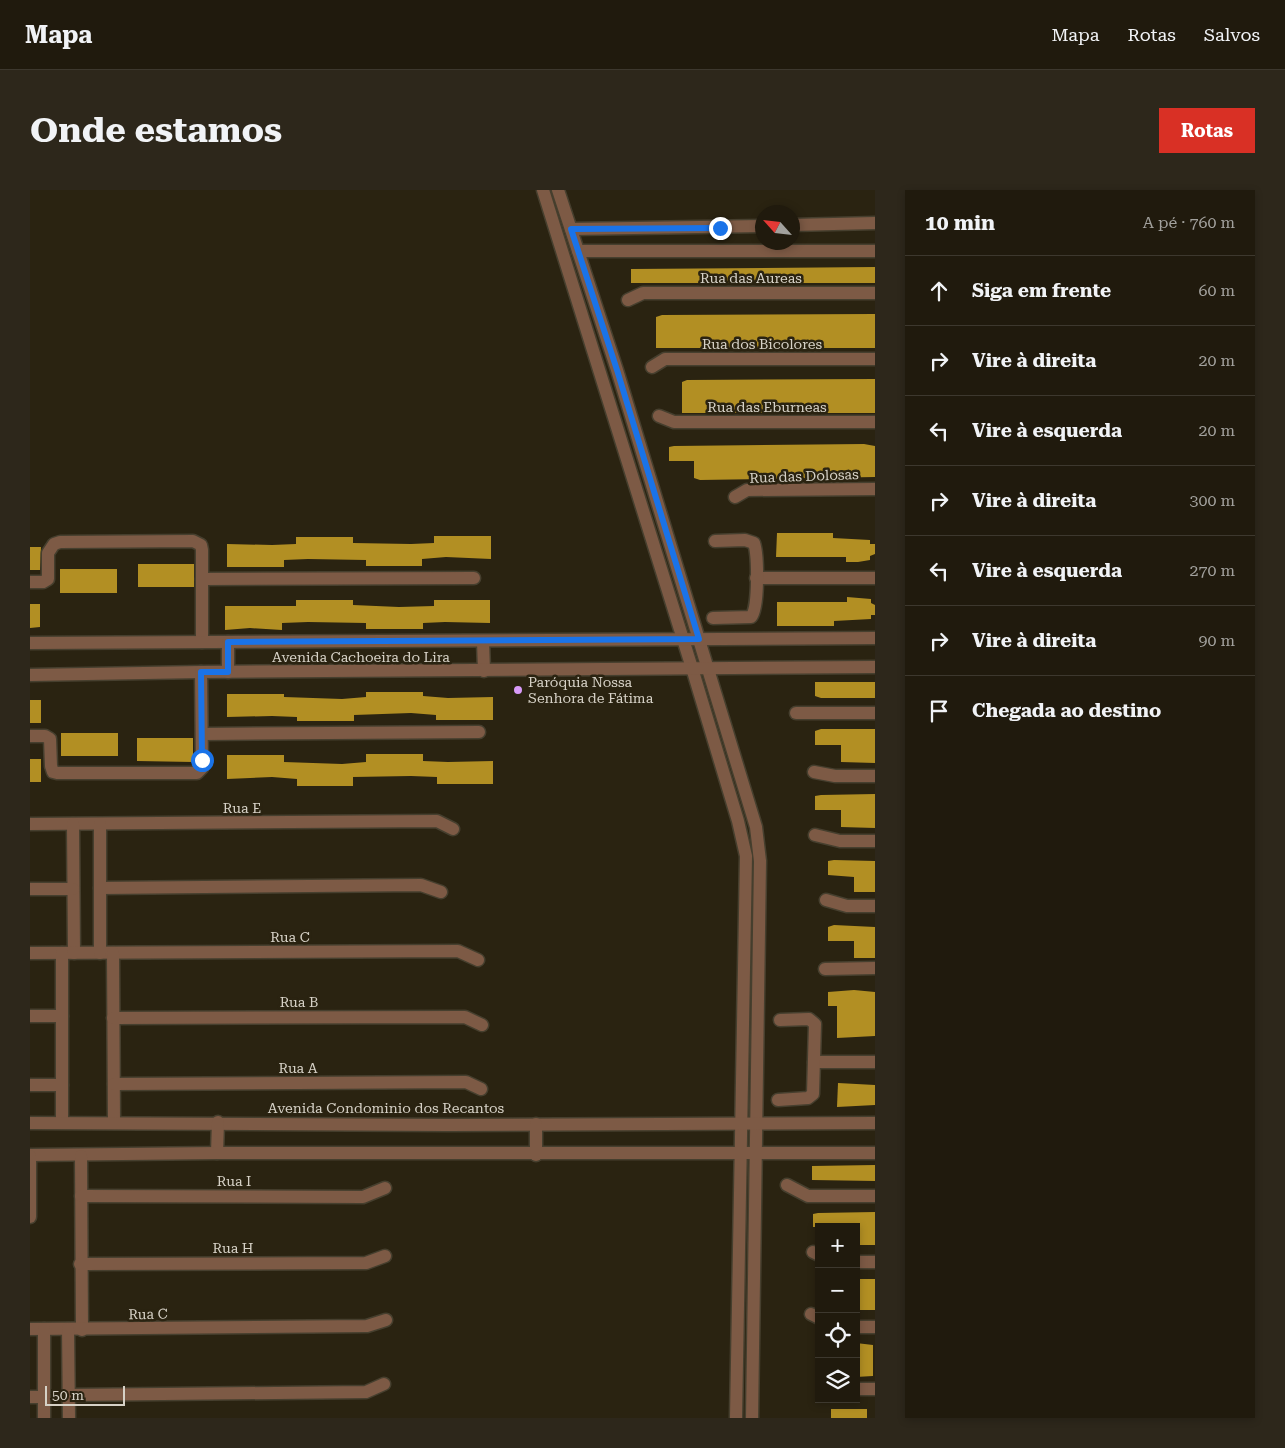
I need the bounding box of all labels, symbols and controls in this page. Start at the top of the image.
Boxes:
text: Mapa [25,21,92,49]
text: Mapa [1051,24,1099,45]
text: Rotas [1127,24,1176,45]
text: Salvos [1204,24,1260,45]
button: Rotas [1159,108,1255,153]
text: Onde estamos [30,110,282,151]
north arrow [755,205,800,250]
text: 10 min [925,211,995,235]
text: A pé · 760 m [1143,213,1235,232]
route end [709,217,732,240]
street label: Rua das Aureas [700,270,802,286]
icon: ahead [925,277,953,305]
text: Siga em frente [972,279,1111,302]
text: 60 m [1198,281,1235,300]
street label: Rua dos Bicolores [702,336,822,352]
icon: right [925,347,953,375]
text: Vire à direita [972,349,1096,372]
text: 20 m [1198,351,1235,370]
street label: Rua das Eburneas [707,399,827,415]
icon: left [925,417,953,445]
text: Vire à esquerda [972,419,1122,442]
text: 20 m [1198,421,1235,440]
street label: Rua das Dolosas [749,466,859,486]
icon: right [925,487,953,515]
text: Vire à direita [972,489,1096,512]
text: 300 m [1189,491,1235,510]
icon: left [925,557,953,585]
text: Vire à esquerda [972,559,1122,582]
text: 270 m [1189,561,1235,580]
icon: right [925,627,953,655]
text: Vire à direita [972,629,1096,652]
text: 90 m [1198,631,1235,650]
street label: Avenida Cachoeira do Lira [272,649,450,665]
place label: Paróquia Nossa Senhora de Fátima [528,674,654,706]
marker: Paróquia Nossa Senhora de Fátima [512,684,524,696]
icon: arrive [925,697,953,725]
text: Chegada ao destino [972,699,1161,722]
route start [191,749,214,772]
street label: Rua E [223,800,261,816]
street label: Rua C [270,929,310,945]
street label: Rua B [280,994,318,1010]
street label: Rua A [278,1060,318,1076]
street label: Avenida Condominio dos Recantos [268,1100,505,1116]
street label: Rua I [217,1173,251,1189]
map controls [815,1223,860,1403]
button: + [815,1223,860,1268]
street label: Rua H [213,1240,254,1256]
button: − [815,1268,860,1313]
street label: Rua C [128,1306,168,1322]
button: locate [815,1313,860,1358]
button: layers [815,1358,860,1403]
scale bar [45,1383,125,1406]
text: 50 m [52,1387,84,1403]

